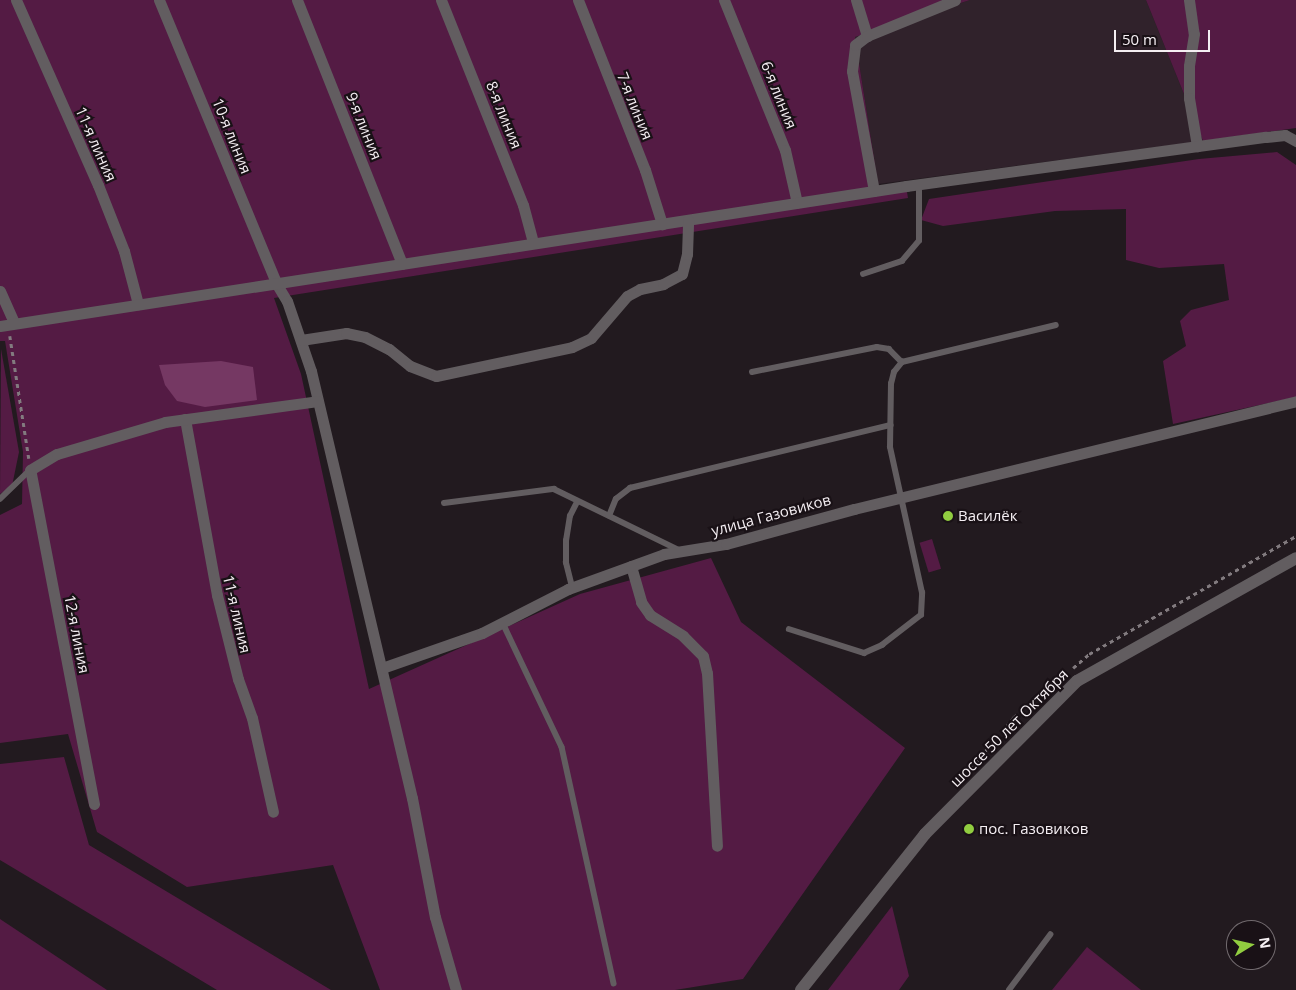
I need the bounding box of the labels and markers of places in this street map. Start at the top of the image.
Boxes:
place label: Василёк [958,507,1018,525]
marker: Василёк [942,510,954,522]
place label: пос. Газовиков [979,820,1088,838]
marker: пос. Газовиков [963,823,975,835]

